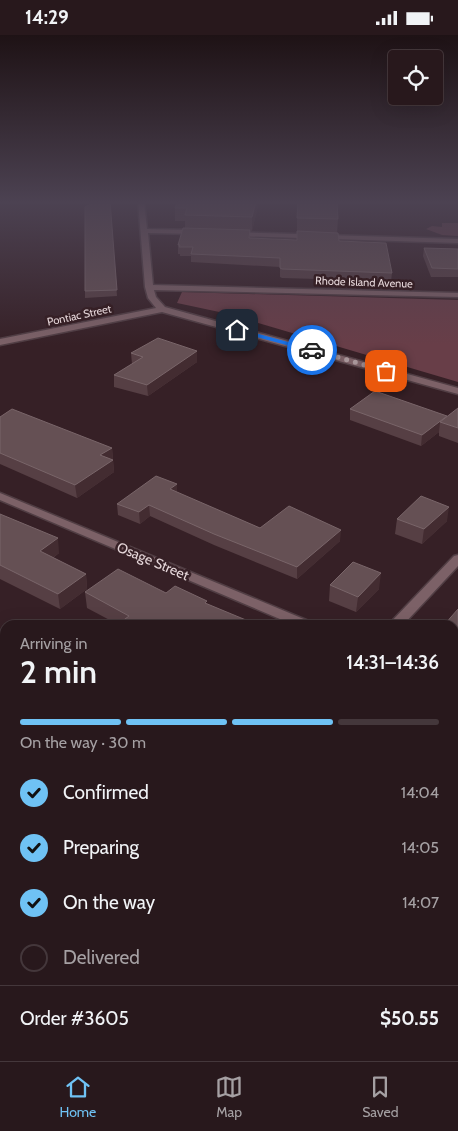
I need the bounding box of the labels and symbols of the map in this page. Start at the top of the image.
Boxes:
street label: Rhode Island Avenue [315,273,413,291]
street label: Pontiac Street [46,301,113,329]
pin [216,309,258,351]
courier [287,325,337,375]
pin [365,350,407,392]
street label: Osage Street [114,538,192,584]

